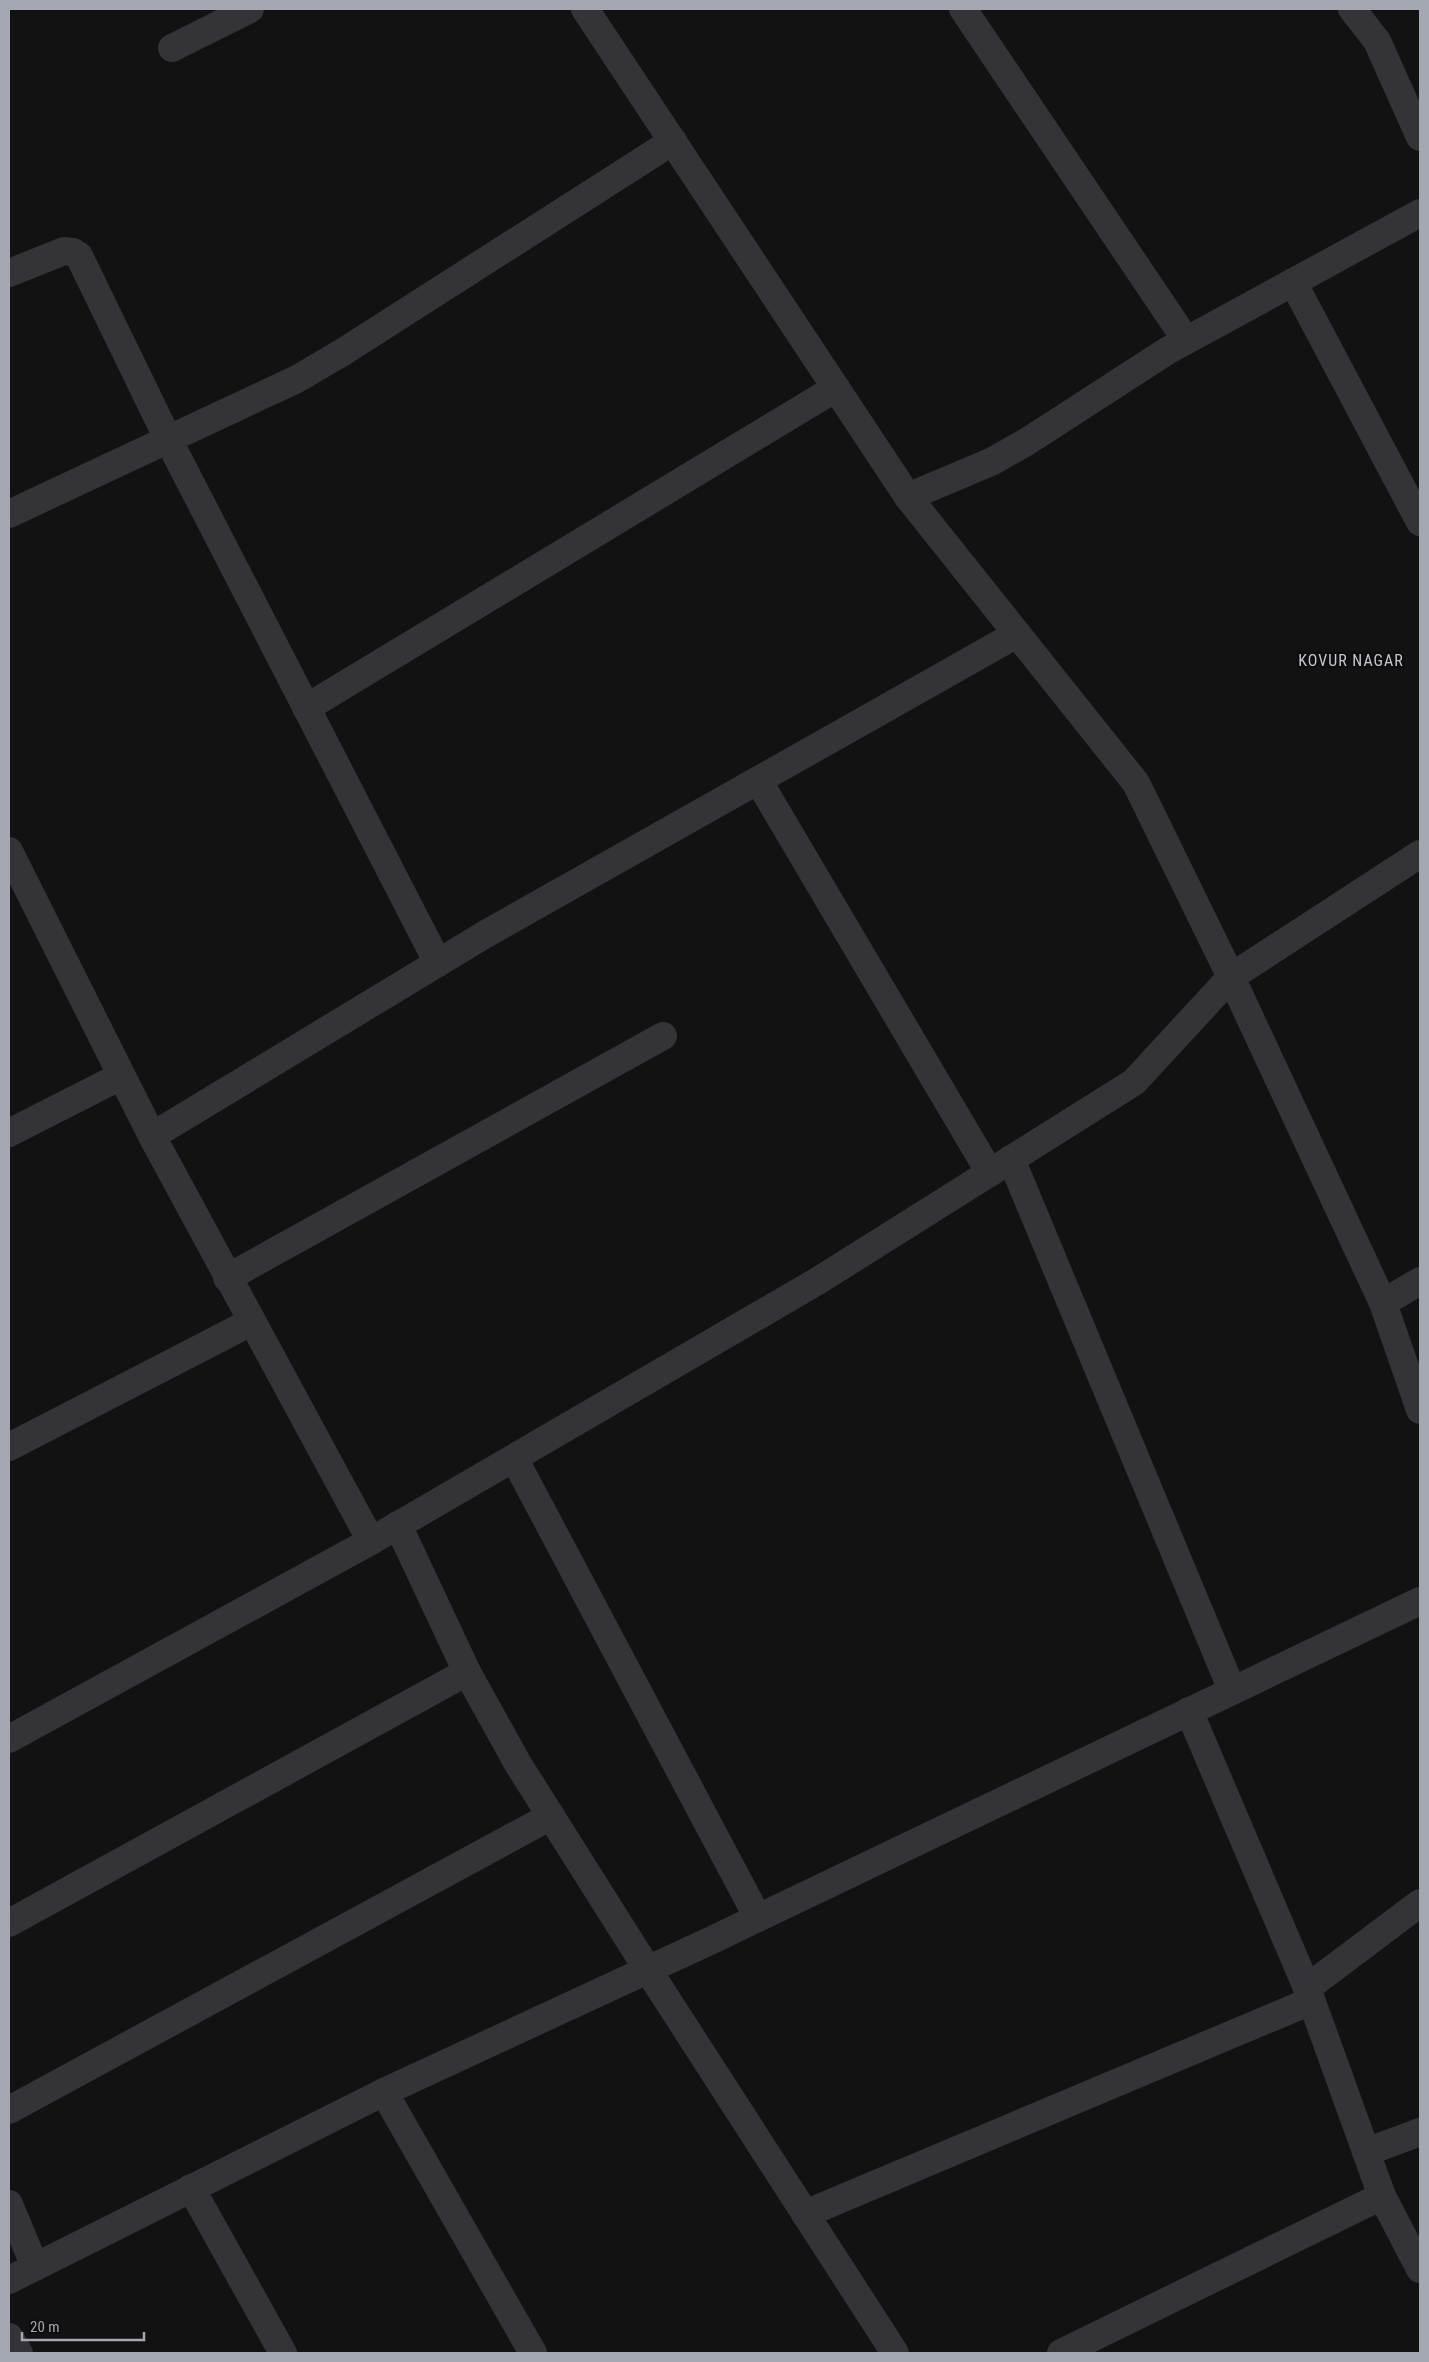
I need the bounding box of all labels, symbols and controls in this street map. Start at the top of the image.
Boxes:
district label: KOVUR NAGAR [1298,651,1404,670]
scale bar [22,2310,145,2342]
text: 20 m [30,2318,60,2336]

